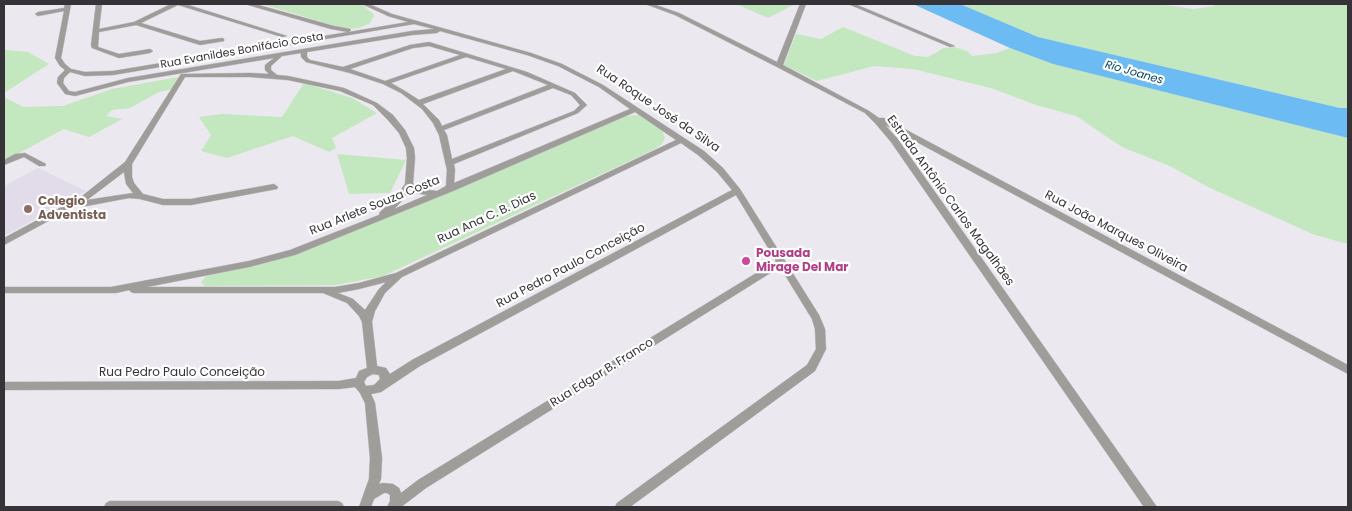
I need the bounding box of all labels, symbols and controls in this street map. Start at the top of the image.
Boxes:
street label: Rua Evanildes Bonifácio Costa [159,30,325,72]
water label: Rio Joanes [1104,58,1164,88]
street label: Rua Roque José da Silva [594,62,722,156]
street label: Estrada Antônio Carlos Magalhães [883,113,1017,289]
street label: Rua Arlete Souza Costa [308,173,442,239]
street label: Rua João Marques Oliveira [1042,188,1190,276]
street label: Rua Ana C. B. Dias [435,189,539,247]
place label: Colegio Adventista [38,195,106,223]
marker: Colegio Adventista [22,203,34,215]
street label: Rua Pedro Paulo Conceição [494,221,648,311]
place label: Pousada Mirage Del Mar [756,247,848,275]
marker: Pousada Mirage Del Mar [740,255,752,267]
street label: Rua Edgar B. Franco [548,335,656,411]
street label: Rua Pedro Paulo Conceição [99,366,265,380]

